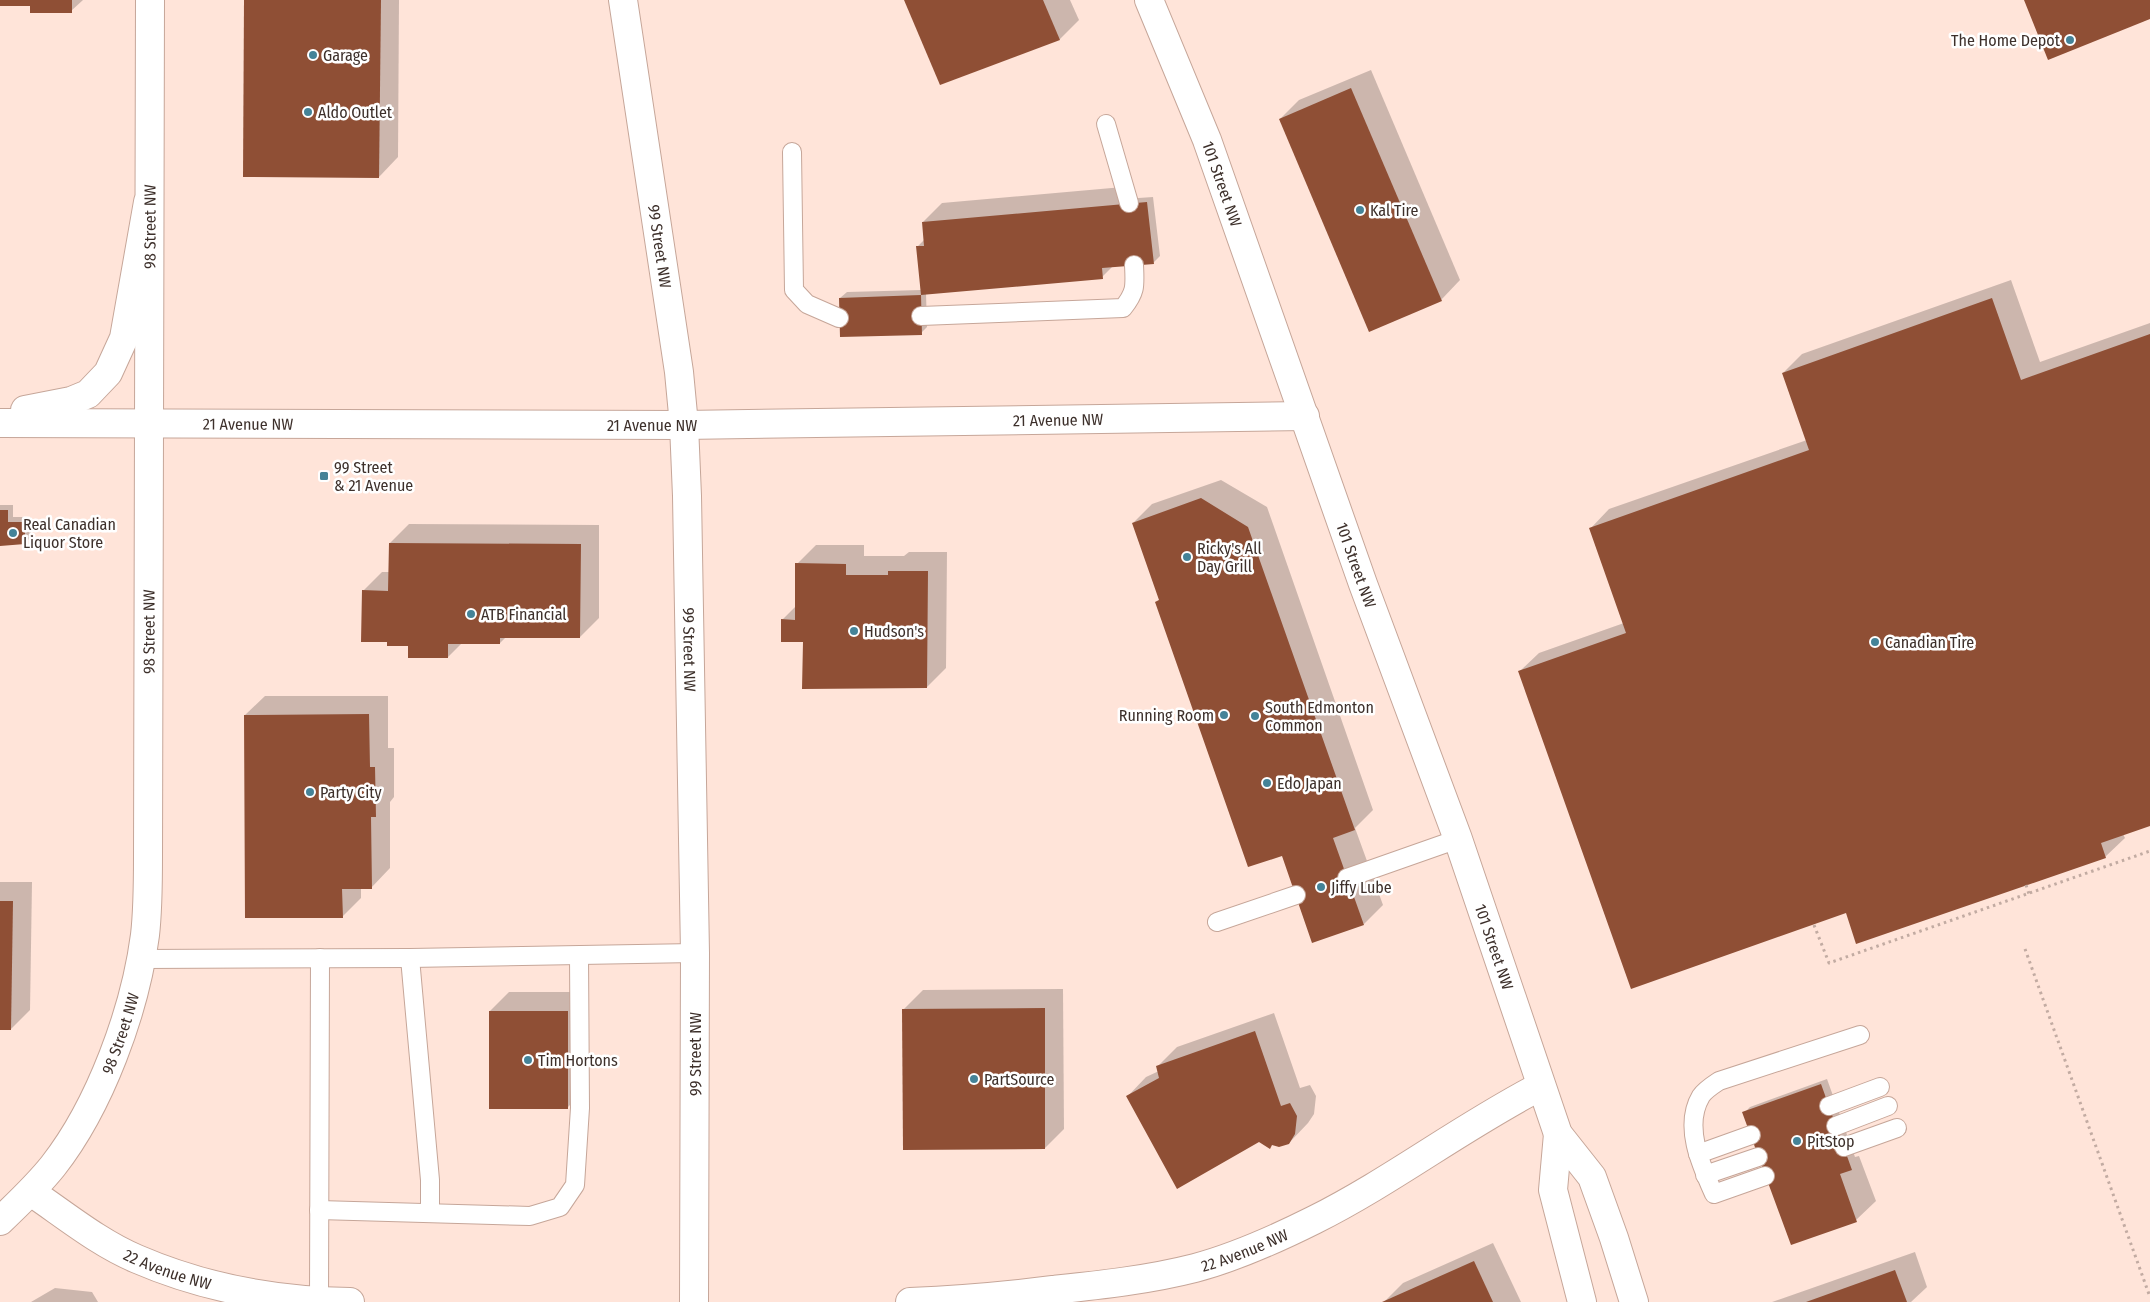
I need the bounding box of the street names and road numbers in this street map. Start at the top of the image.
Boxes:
street label: 101 Street NW [1198,139,1246,229]
street label: 98 Street NW [140,184,160,269]
street label: 99 Street NW [644,203,675,289]
street label: 21 Avenue NW [1013,410,1103,430]
street label: 21 Avenue NW [203,415,293,434]
street label: 21 Avenue NW [607,416,697,435]
street label: 101 Street NW [1332,520,1380,610]
street label: 98 Street NW [139,589,159,674]
street label: 99 Street NW [679,607,699,692]
street label: 101 Street NW [1471,902,1517,992]
street label: 98 Street NW [98,991,143,1077]
street label: 99 Street NW [686,1012,705,1096]
street label: 22 Avenue NW [1199,1225,1291,1276]
street label: 22 Avenue NW [121,1245,213,1294]

